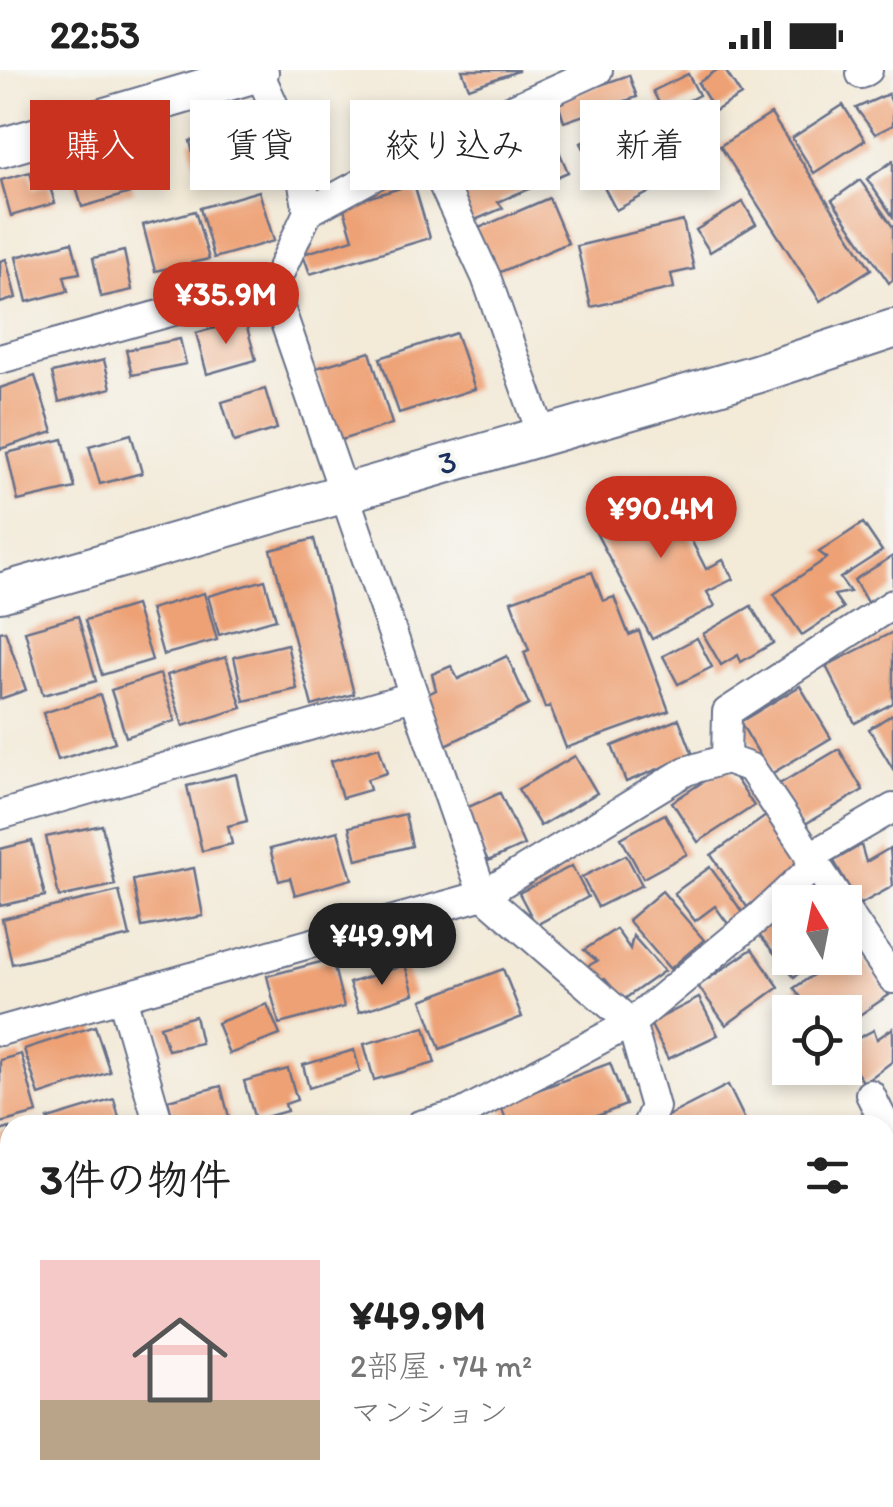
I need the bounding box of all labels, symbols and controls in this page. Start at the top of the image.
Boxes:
text: 22:53 [50,12,140,58]
chip: 購入 [30,100,170,190]
chip: 賃貸 [190,100,330,190]
chip: 絞り込み [350,100,560,190]
chip: 新着 [580,100,720,190]
pin: ¥35.9M [145,262,307,347]
text: ¥35.9M [175,275,277,313]
street label: 3 [433,441,461,483]
pin: ¥90.4M [580,476,742,561]
text: ¥90.4M [608,489,714,527]
north arrow [772,885,862,975]
map controls [772,885,862,1085]
pin: ¥49.9M [301,903,463,988]
text: ¥49.9M [330,916,434,954]
button: locate [772,995,862,1085]
icon: filters [800,1148,855,1203]
text: 3件の物件 [40,1154,231,1205]
text: ¥49.9M [350,1289,486,1340]
icon: home [120,1300,240,1420]
text: 2部屋 · 74 m² [350,1347,532,1385]
text: マンション [350,1393,509,1431]

